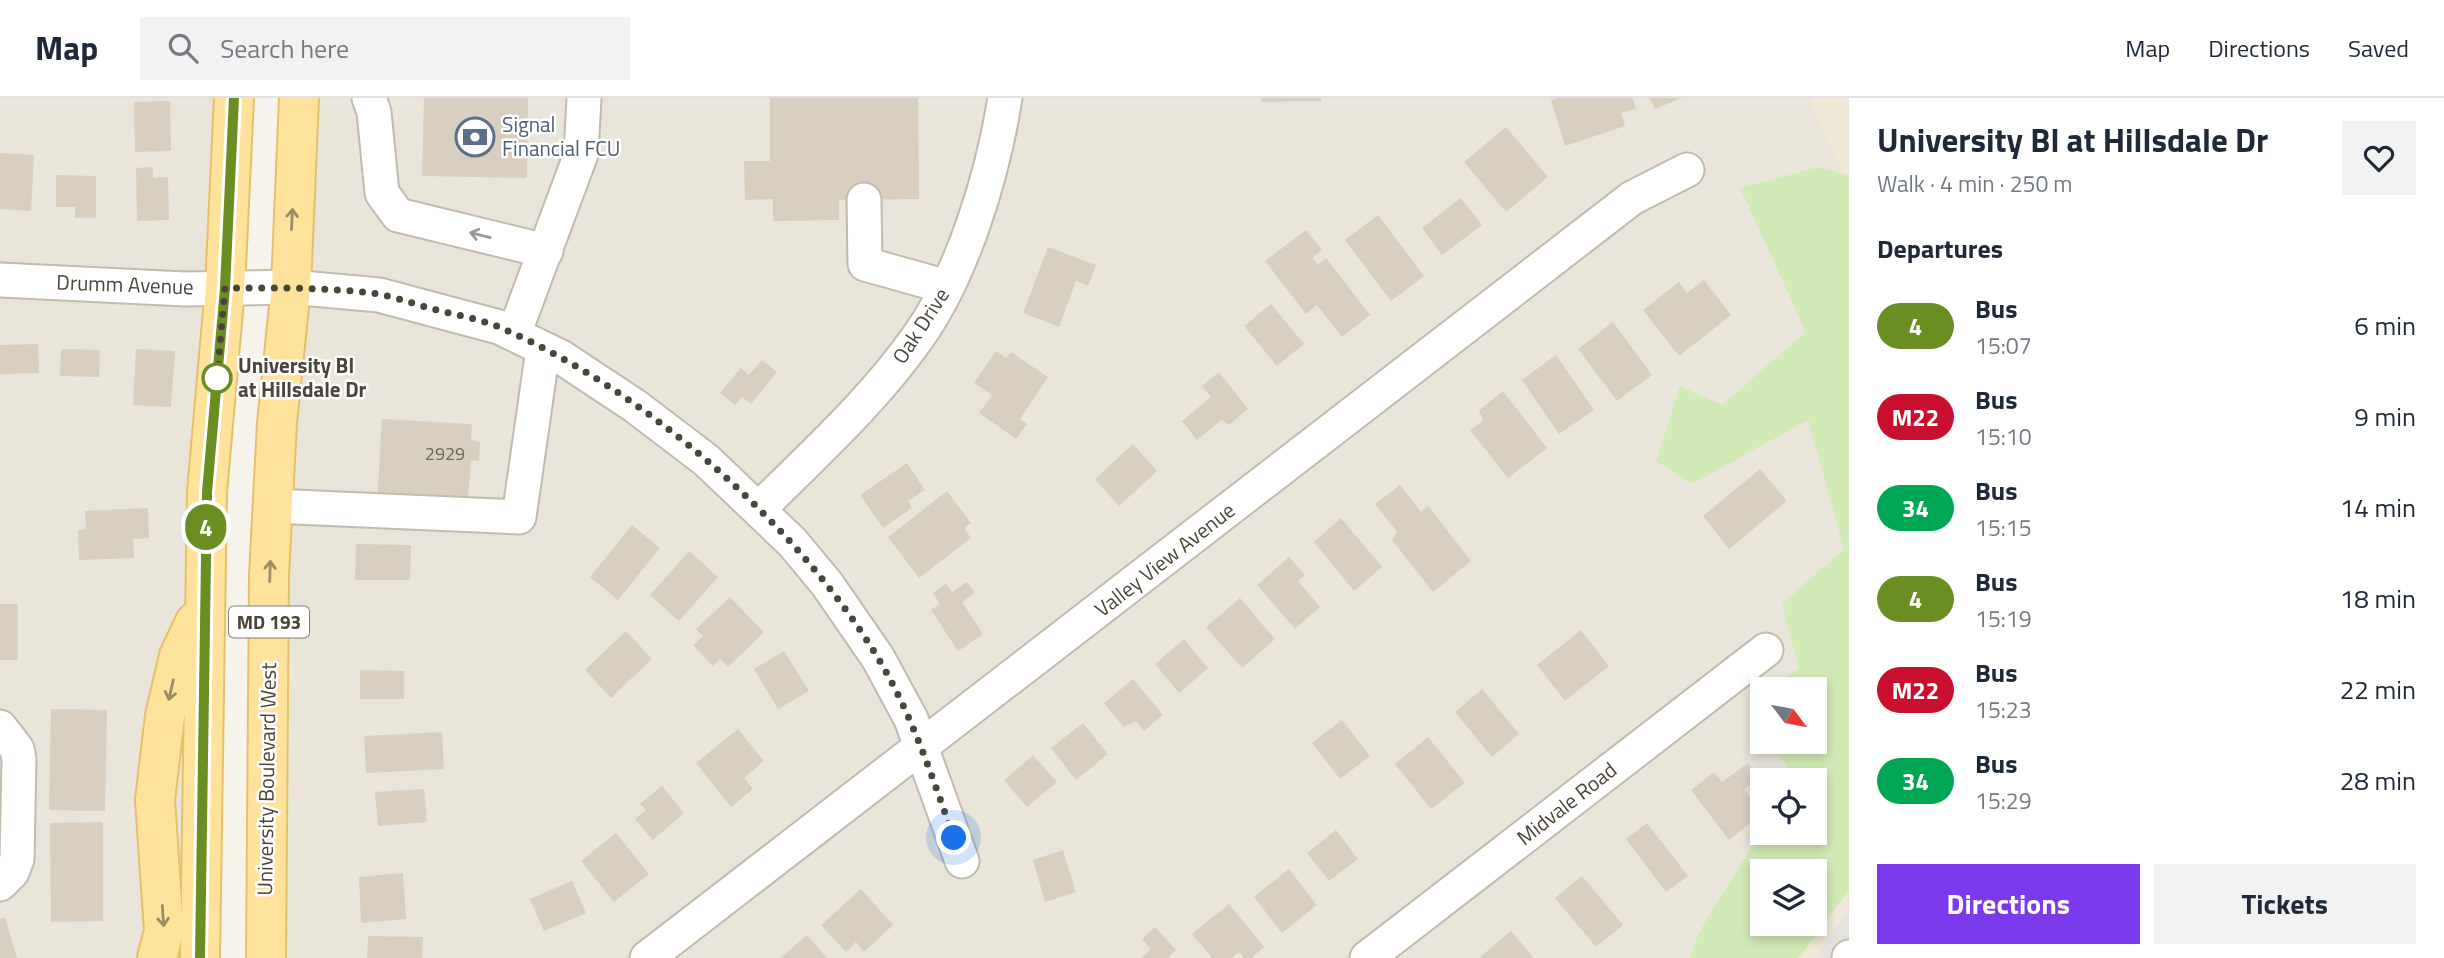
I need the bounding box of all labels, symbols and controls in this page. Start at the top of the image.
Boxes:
search box [140,17,630,80]
text: Map [35,23,98,73]
icon: search [164,29,202,67]
text: Search here [220,29,349,68]
text: Map [2125,30,2170,66]
text: Directions [2208,30,2310,66]
text: Saved [2348,30,2409,66]
place label: Signal Financial FCU [502,108,620,164]
text: University Bl at Hillsdale Dr [1877,115,2268,165]
bank icon: Signal Financial FCU [454,116,496,158]
button: heart [2342,121,2416,195]
text: Walk · 4 min · 250 m [1877,166,2073,201]
one-way arrow [286,208,299,231]
one-way arrow [469,228,492,241]
text: Departures [1877,229,2003,268]
street label: Drumm Avenue [56,266,194,302]
street label: Oak Drive [884,281,957,370]
text: Bus [1975,289,2017,328]
text: 6 min [2354,306,2416,345]
text: 4 [1909,308,1922,344]
text: 15:07 [1975,328,2032,363]
place label: University Bl at Hillsdale Dr [238,349,367,405]
marker: University Bl at Hillsdale Dr [202,363,232,393]
text: Bus [1975,380,2017,419]
text: 9 min [2354,397,2416,436]
text: M22 [1892,399,1939,435]
text: 15:10 [1975,419,2032,454]
house number: 2929 [425,440,465,467]
text: Bus [1975,471,2017,510]
text: 14 min [2340,488,2416,527]
text: 34 [1902,490,1929,526]
street label: Valley View Avenue [1087,494,1241,624]
line badge: 4 [183,504,229,550]
text: 4 [199,509,213,545]
text: 15:15 [1975,510,2032,545]
one-way arrow [263,560,276,583]
text: Bus [1975,562,2017,601]
text: 18 min [2340,579,2416,618]
text: 4 [1909,581,1922,617]
text: 15:19 [1975,601,2032,636]
road number: MD 193 [229,607,309,638]
text: Bus [1975,653,2017,692]
street label: University Boulevard West [248,661,284,896]
text: 22 min [2340,670,2416,709]
text: M22 [1892,672,1939,708]
north arrow [1750,677,1827,754]
map controls [1750,677,1827,936]
one-way arrow [164,679,177,701]
text: 15:23 [1975,692,2032,727]
text: Bus [1975,744,2017,783]
street label: Midvale Road [1510,754,1623,853]
text: 28 min [2340,761,2416,800]
text: 34 [1902,763,1929,799]
button: locate [1750,768,1827,845]
text: 15:29 [1975,783,2032,818]
your location [936,820,971,855]
button: layers [1750,859,1827,936]
button: Directions [1877,864,2140,944]
button: Tickets [2154,864,2416,944]
one-way arrow [156,905,169,928]

